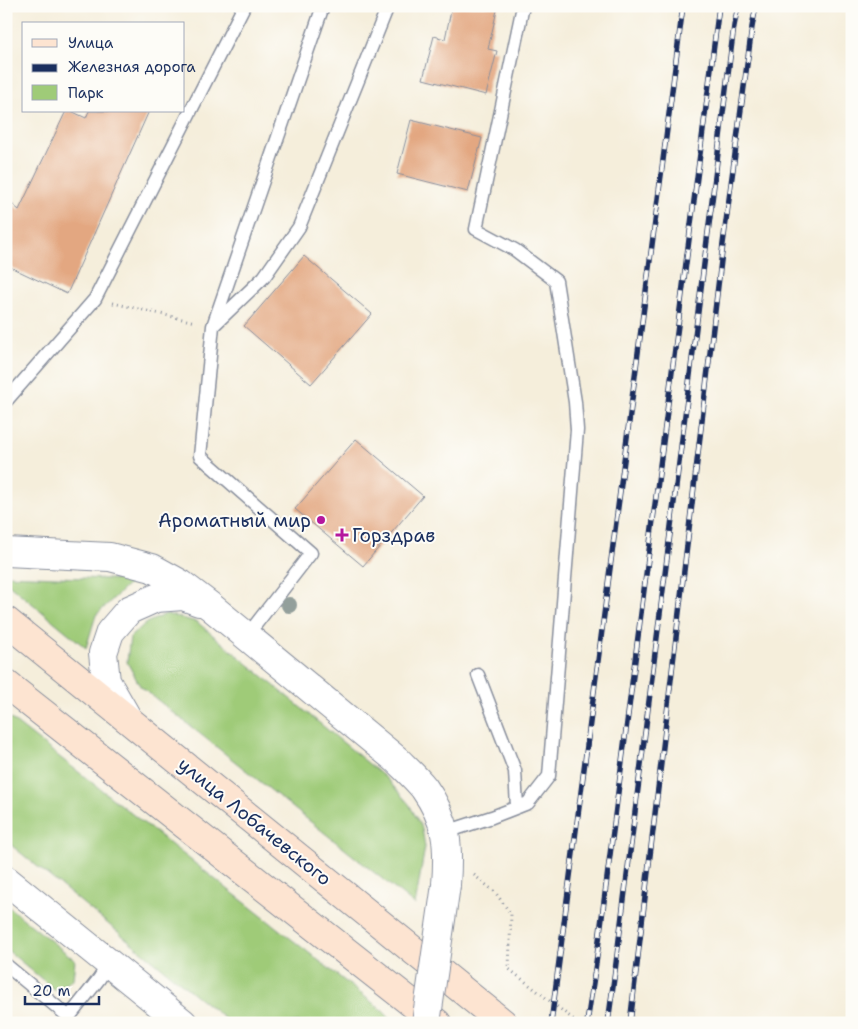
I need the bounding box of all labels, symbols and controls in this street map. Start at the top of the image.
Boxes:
legend [22,22,185,112]
text: Улица [68,33,114,53]
text: Железная дорога [68,57,196,77]
text: Парк [68,83,104,103]
place label: Ароматный мир [158,508,311,533]
marker: Ароматный мир [315,514,327,526]
place label: Горздрав [352,523,435,548]
marker: Горздрав [336,529,348,541]
street label: улица Лобачевского [173,752,337,891]
scale bar [25,974,99,1006]
text: 20 m [32,981,71,1001]

